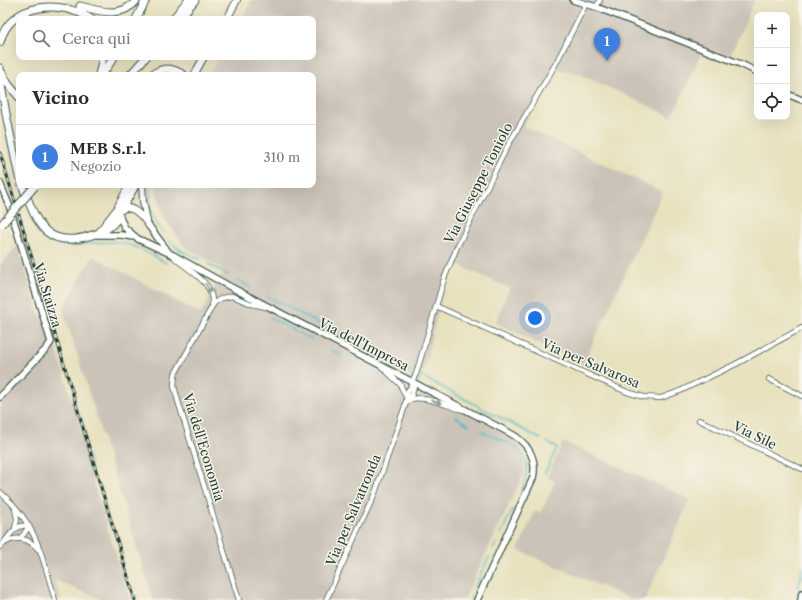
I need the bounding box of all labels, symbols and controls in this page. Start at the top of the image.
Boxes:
map controls [754,12,790,120]
button: + [754,12,790,48]
search box [16,16,316,60]
icon: search [30,27,52,49]
pin: 1 [594,28,620,61]
text: Cerca qui [62,29,131,48]
button: − [754,48,790,84]
button: locate [754,84,790,120]
text: Vicino [32,88,89,108]
street label: Via Giuseppe Toniolo [440,120,515,247]
text: MEB S.r.l. [70,139,146,158]
text: 1 [42,149,48,165]
text: 310 m [264,149,300,165]
text: Negozio [70,158,121,174]
street label: Via Staizza [30,260,65,329]
one-way arrow [204,282,211,294]
your location [525,308,545,328]
street label: Via dell'Impresa [315,314,412,374]
street label: Via per Salvarosa [539,335,643,391]
street label: Via dell'Economia [180,390,228,503]
one-way arrow [430,399,442,405]
street label: Via Sile [730,417,779,452]
street label: Via per Salvatronda [322,451,384,569]

